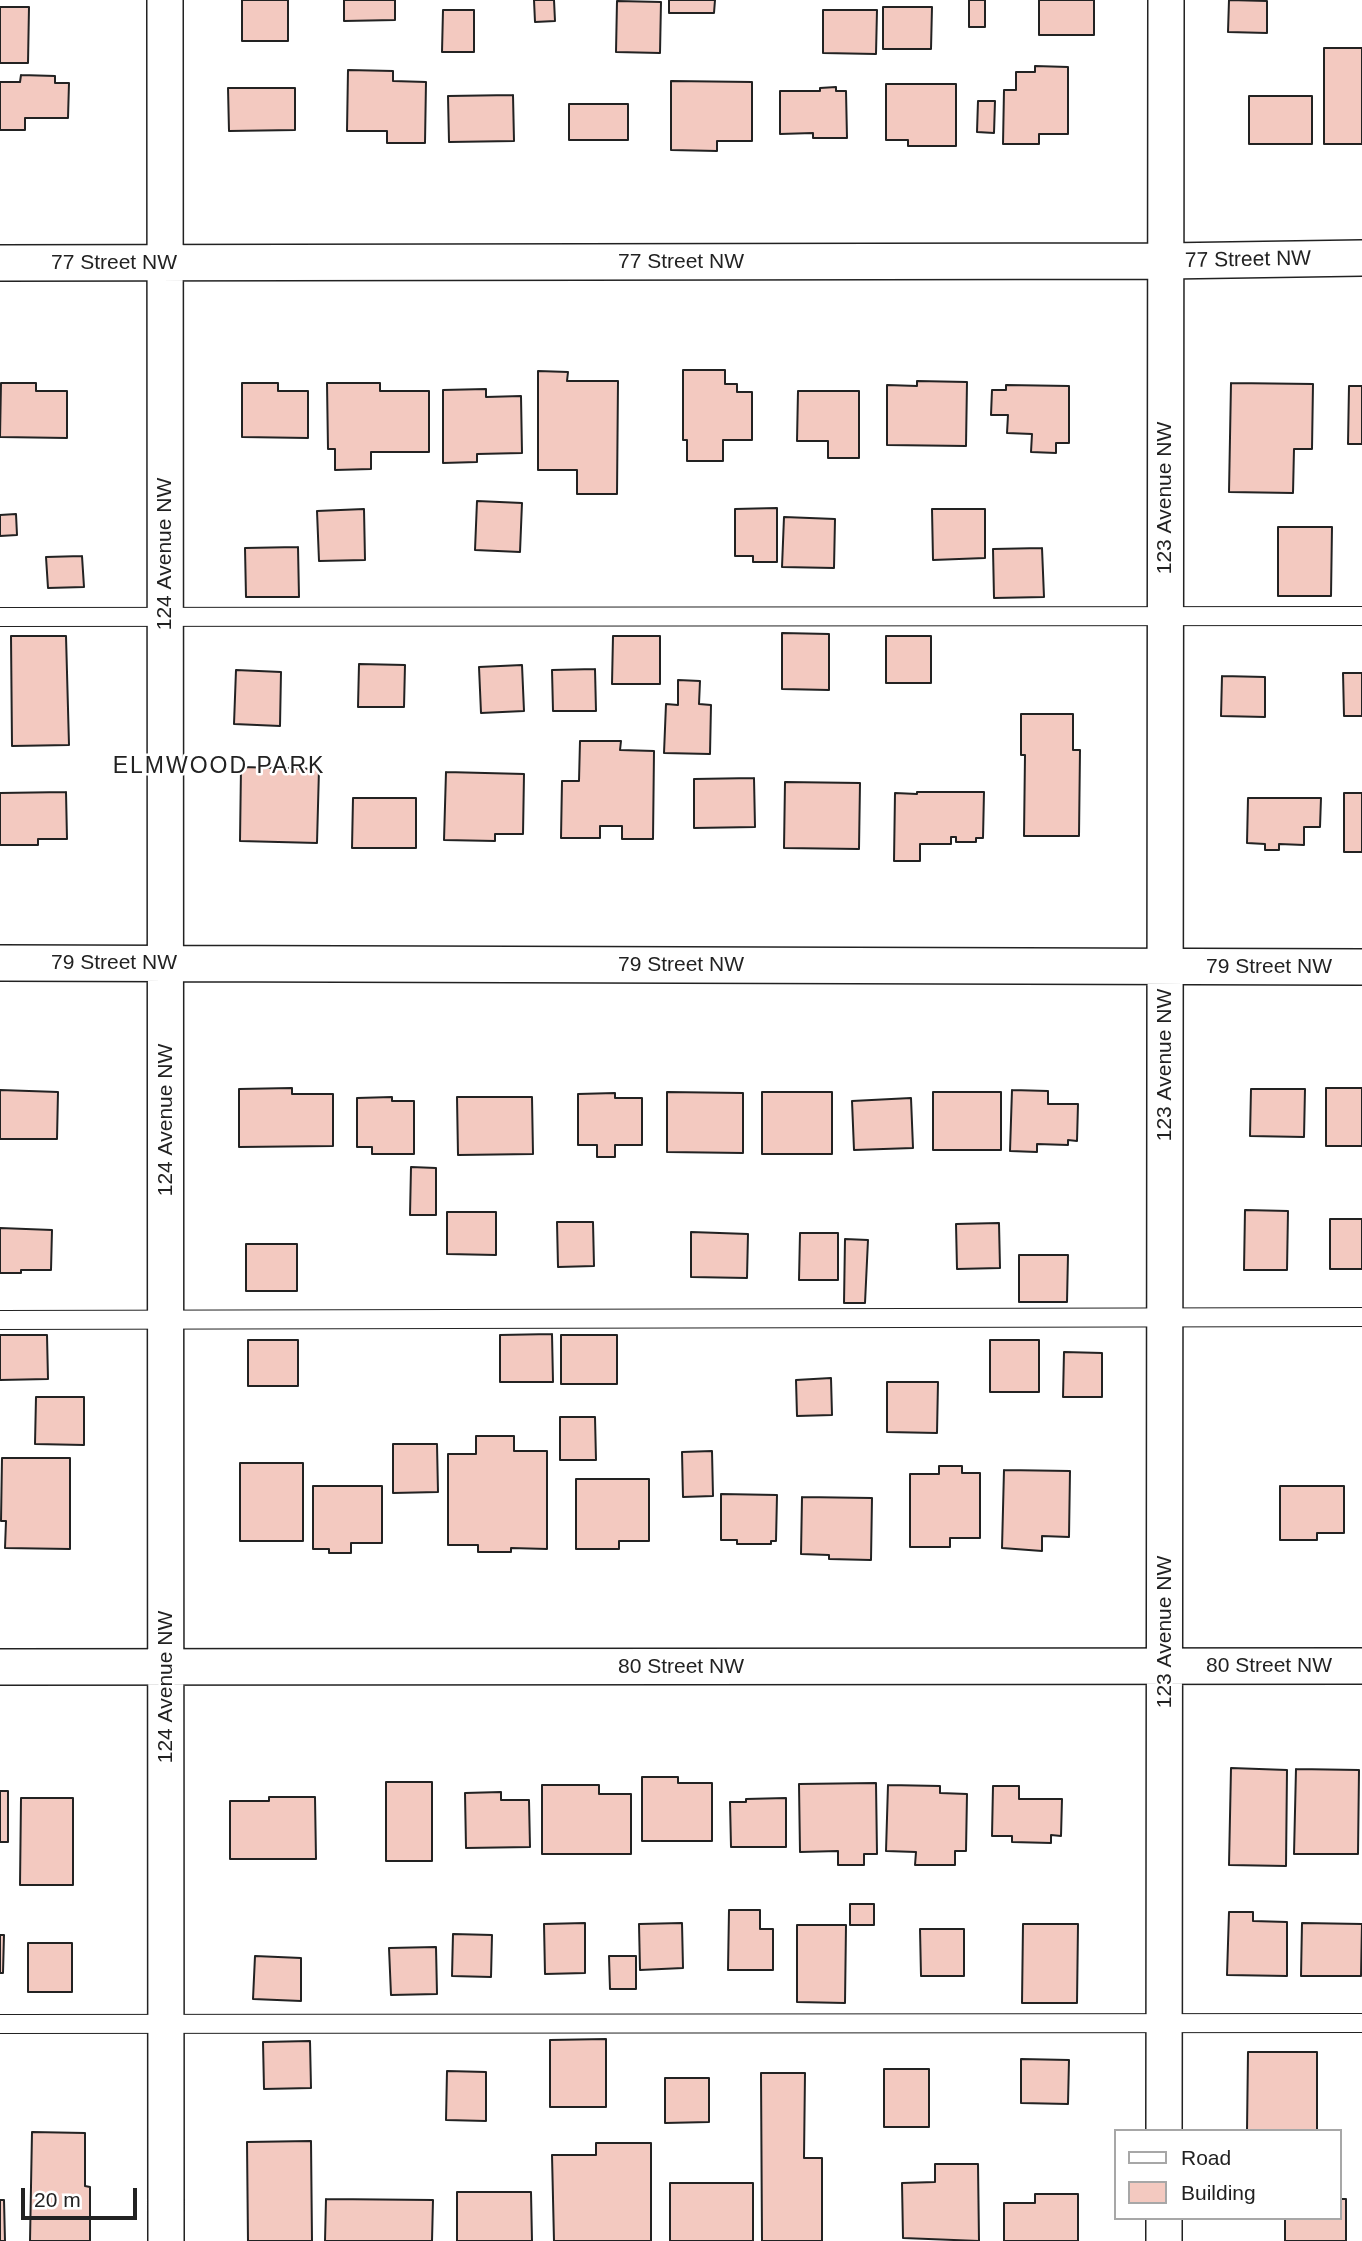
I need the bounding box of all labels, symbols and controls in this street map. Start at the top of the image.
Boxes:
street label: 77 Street NW [1185,246,1311,274]
street label: 77 Street NW [618,249,744,275]
street label: 77 Street NW [51,250,177,276]
street label: 123 Avenue NW [1152,422,1178,574]
street label: 124 Avenue NW [152,478,178,630]
district label: ELMWOOD PARK [114,753,324,781]
street label: 79 Street NW [51,950,177,976]
street label: 79 Street NW [618,952,744,978]
street label: 79 Street NW [1206,954,1332,980]
street label: 123 Avenue NW [1152,989,1178,1141]
street label: 124 Avenue NW [153,1044,179,1196]
street label: 123 Avenue NW [1152,1556,1178,1708]
street label: 124 Avenue NW [153,1611,179,1763]
street label: 80 Street NW [1206,1653,1332,1679]
street label: 80 Street NW [618,1654,744,1680]
legend [1114,2129,1341,2220]
text: Road [1181,2146,1231,2169]
scale bar [24,2174,140,2218]
text: Building [1181,2181,1256,2204]
text: 20 m [34,2188,81,2211]

